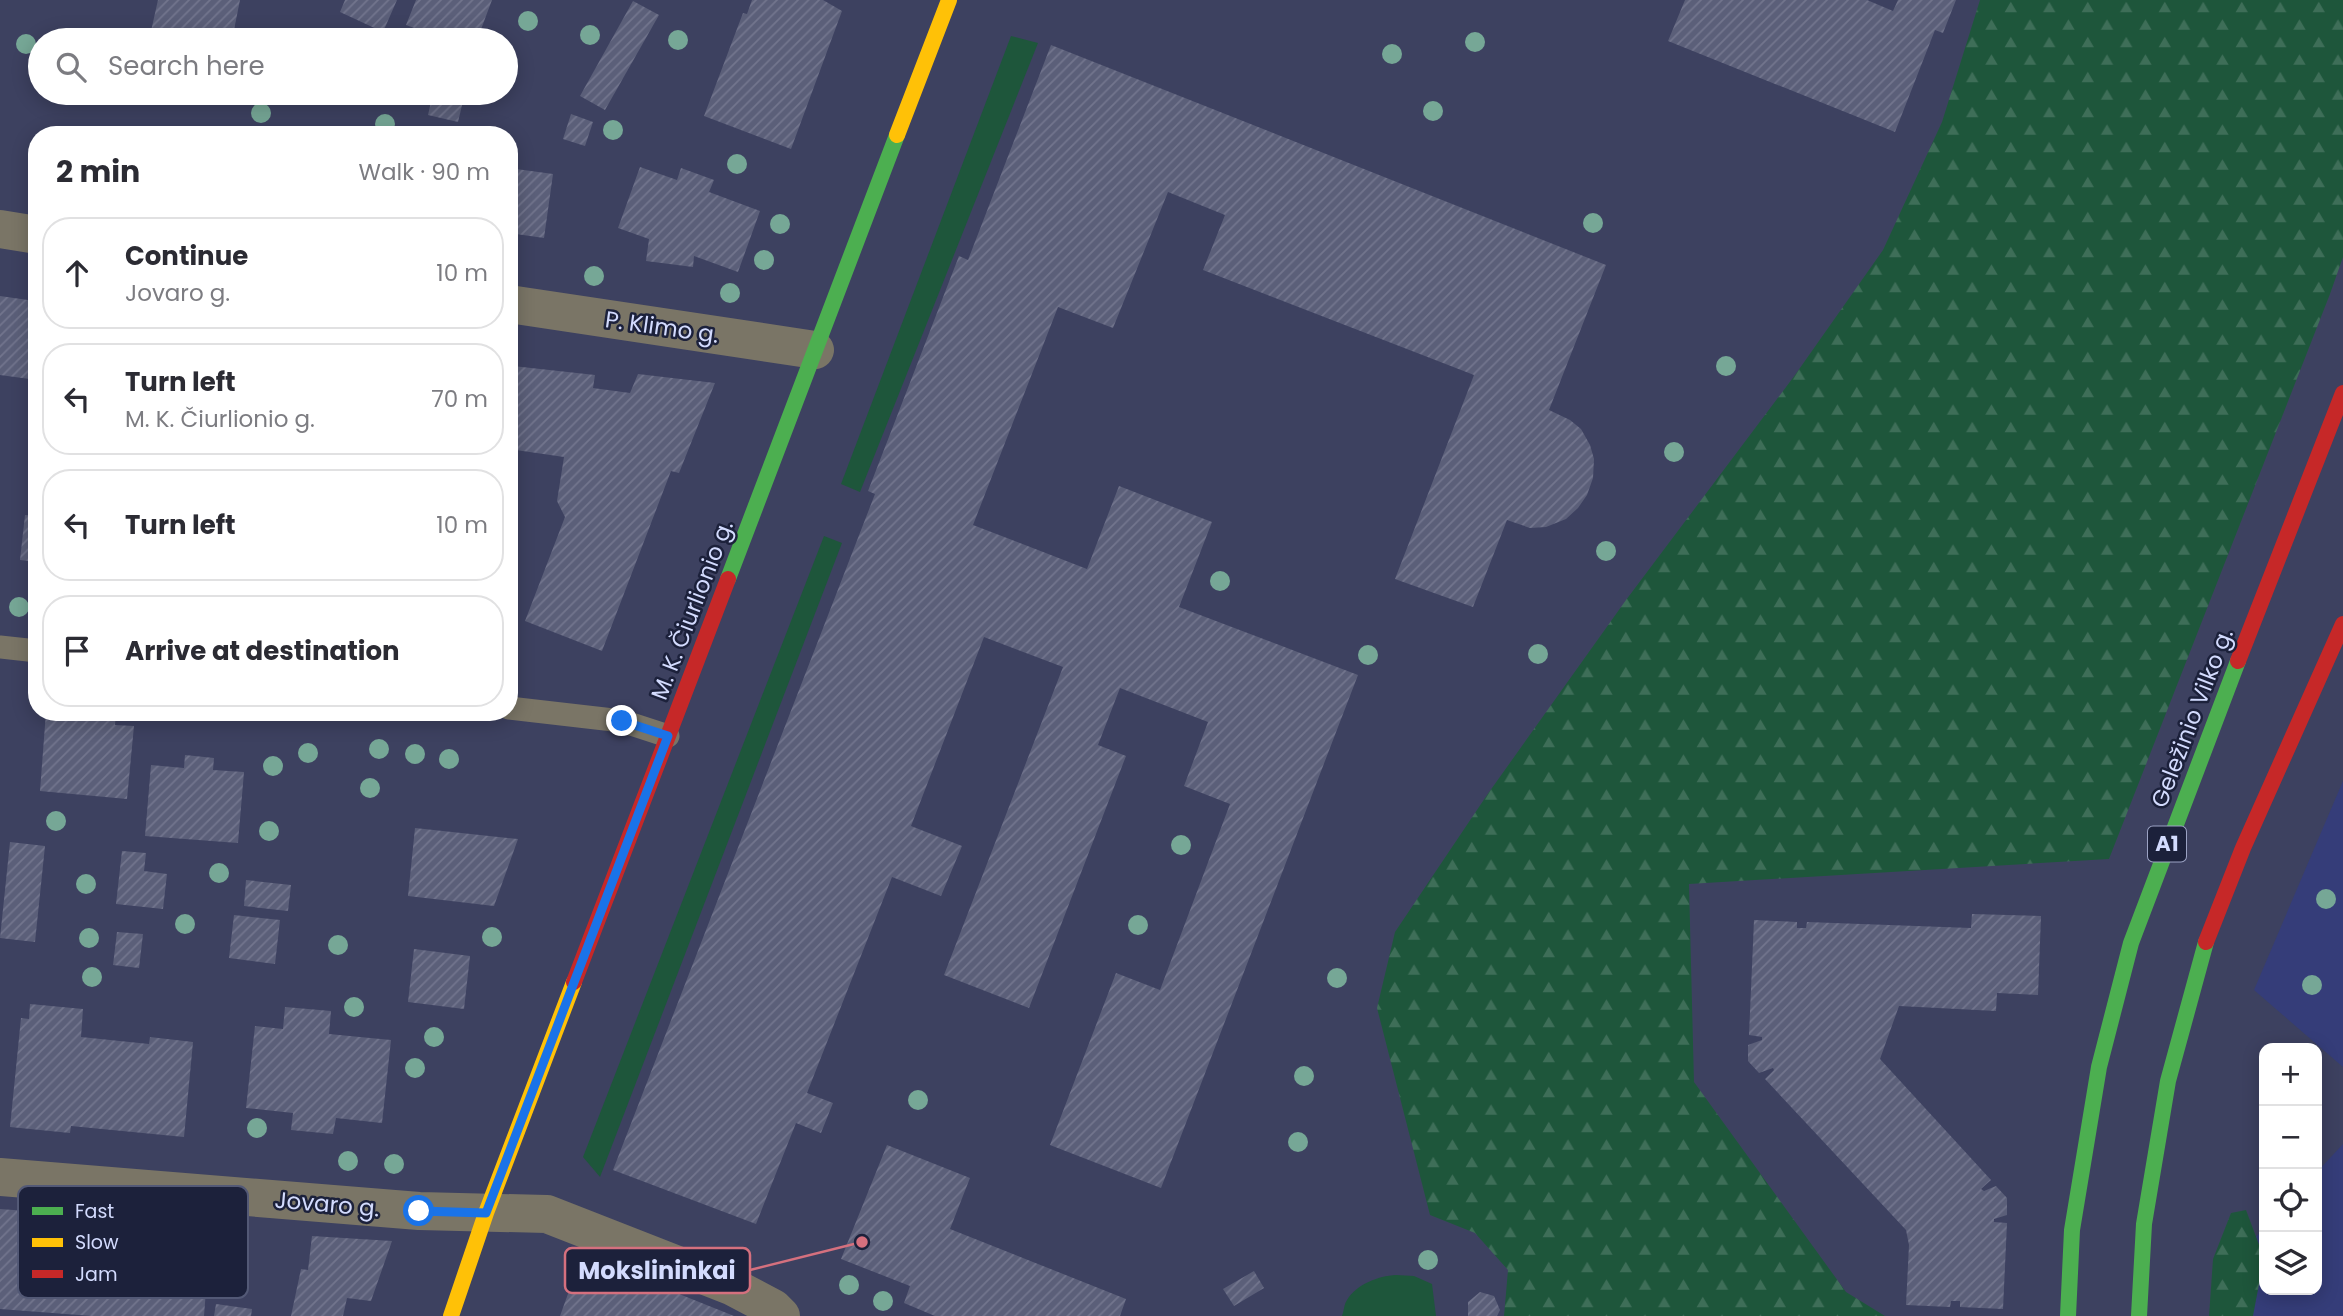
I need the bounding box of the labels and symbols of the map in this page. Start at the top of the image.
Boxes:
street label: P. Klimo g. [603,303,721,351]
street label: M. K. Čiurlionio g. [643,516,741,704]
street label: Geležinio Vilko g. [2143,624,2241,812]
route end [606,705,637,736]
road number: A1 [2148,826,2186,862]
street label: Jovaro g. [273,1183,381,1225]
legend [18,1186,248,1298]
route start [403,1195,434,1226]
text: Fast [75,1198,114,1225]
text: Slow [75,1229,119,1256]
callout: Mokslininkai [565,1248,750,1293]
text: Mokslininkai [578,1254,736,1287]
text: Jam [75,1261,117,1288]

